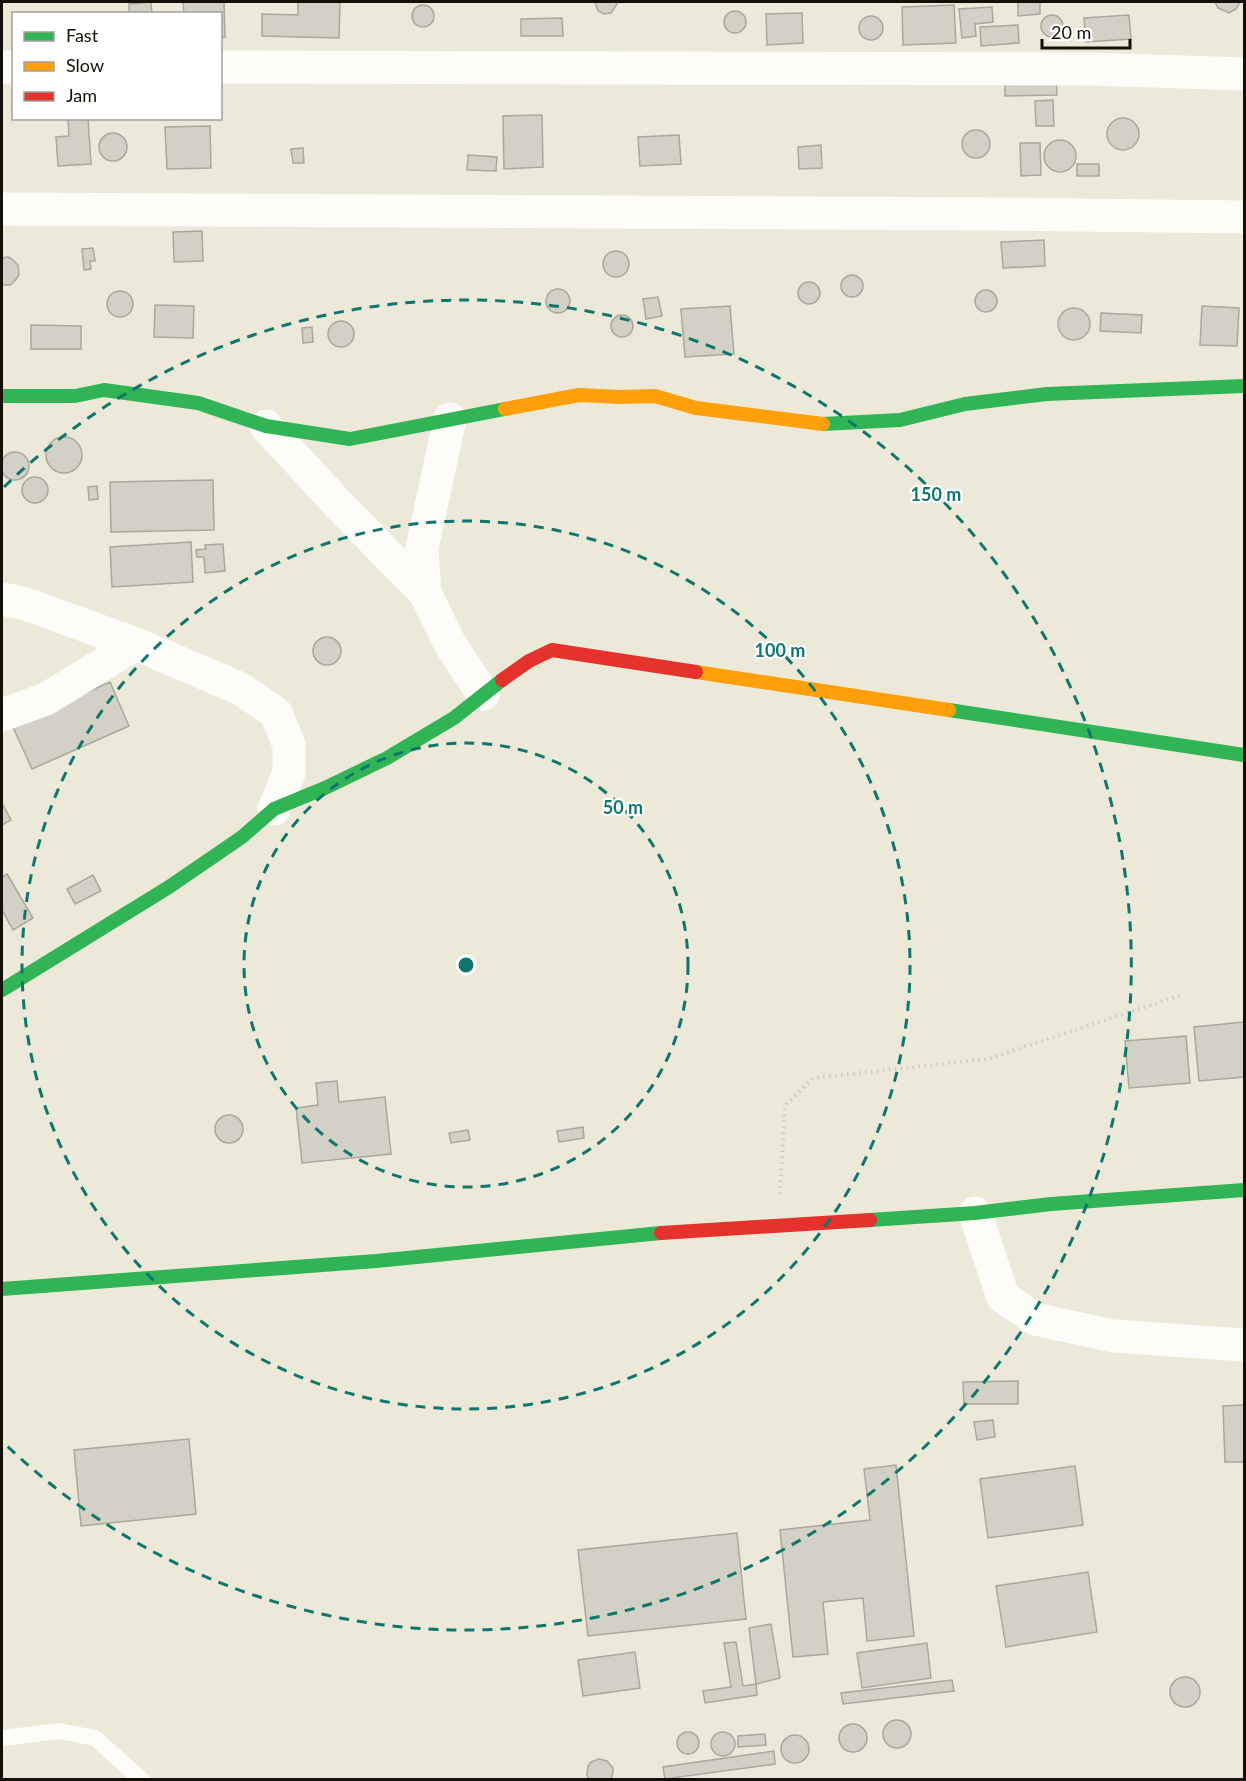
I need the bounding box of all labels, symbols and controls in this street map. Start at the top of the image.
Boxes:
legend [12,12,222,120]
scale bar [1042,12,1130,50]
text: 20 m [1051,21,1091,43]
text: Fast [66,24,99,46]
text: Slow [66,54,104,76]
text: Jam [66,84,97,106]
text: 150 m [911,483,961,505]
text: 100 m [755,639,805,661]
text: 50 m [603,796,643,818]
centre of rings [456,955,476,975]

